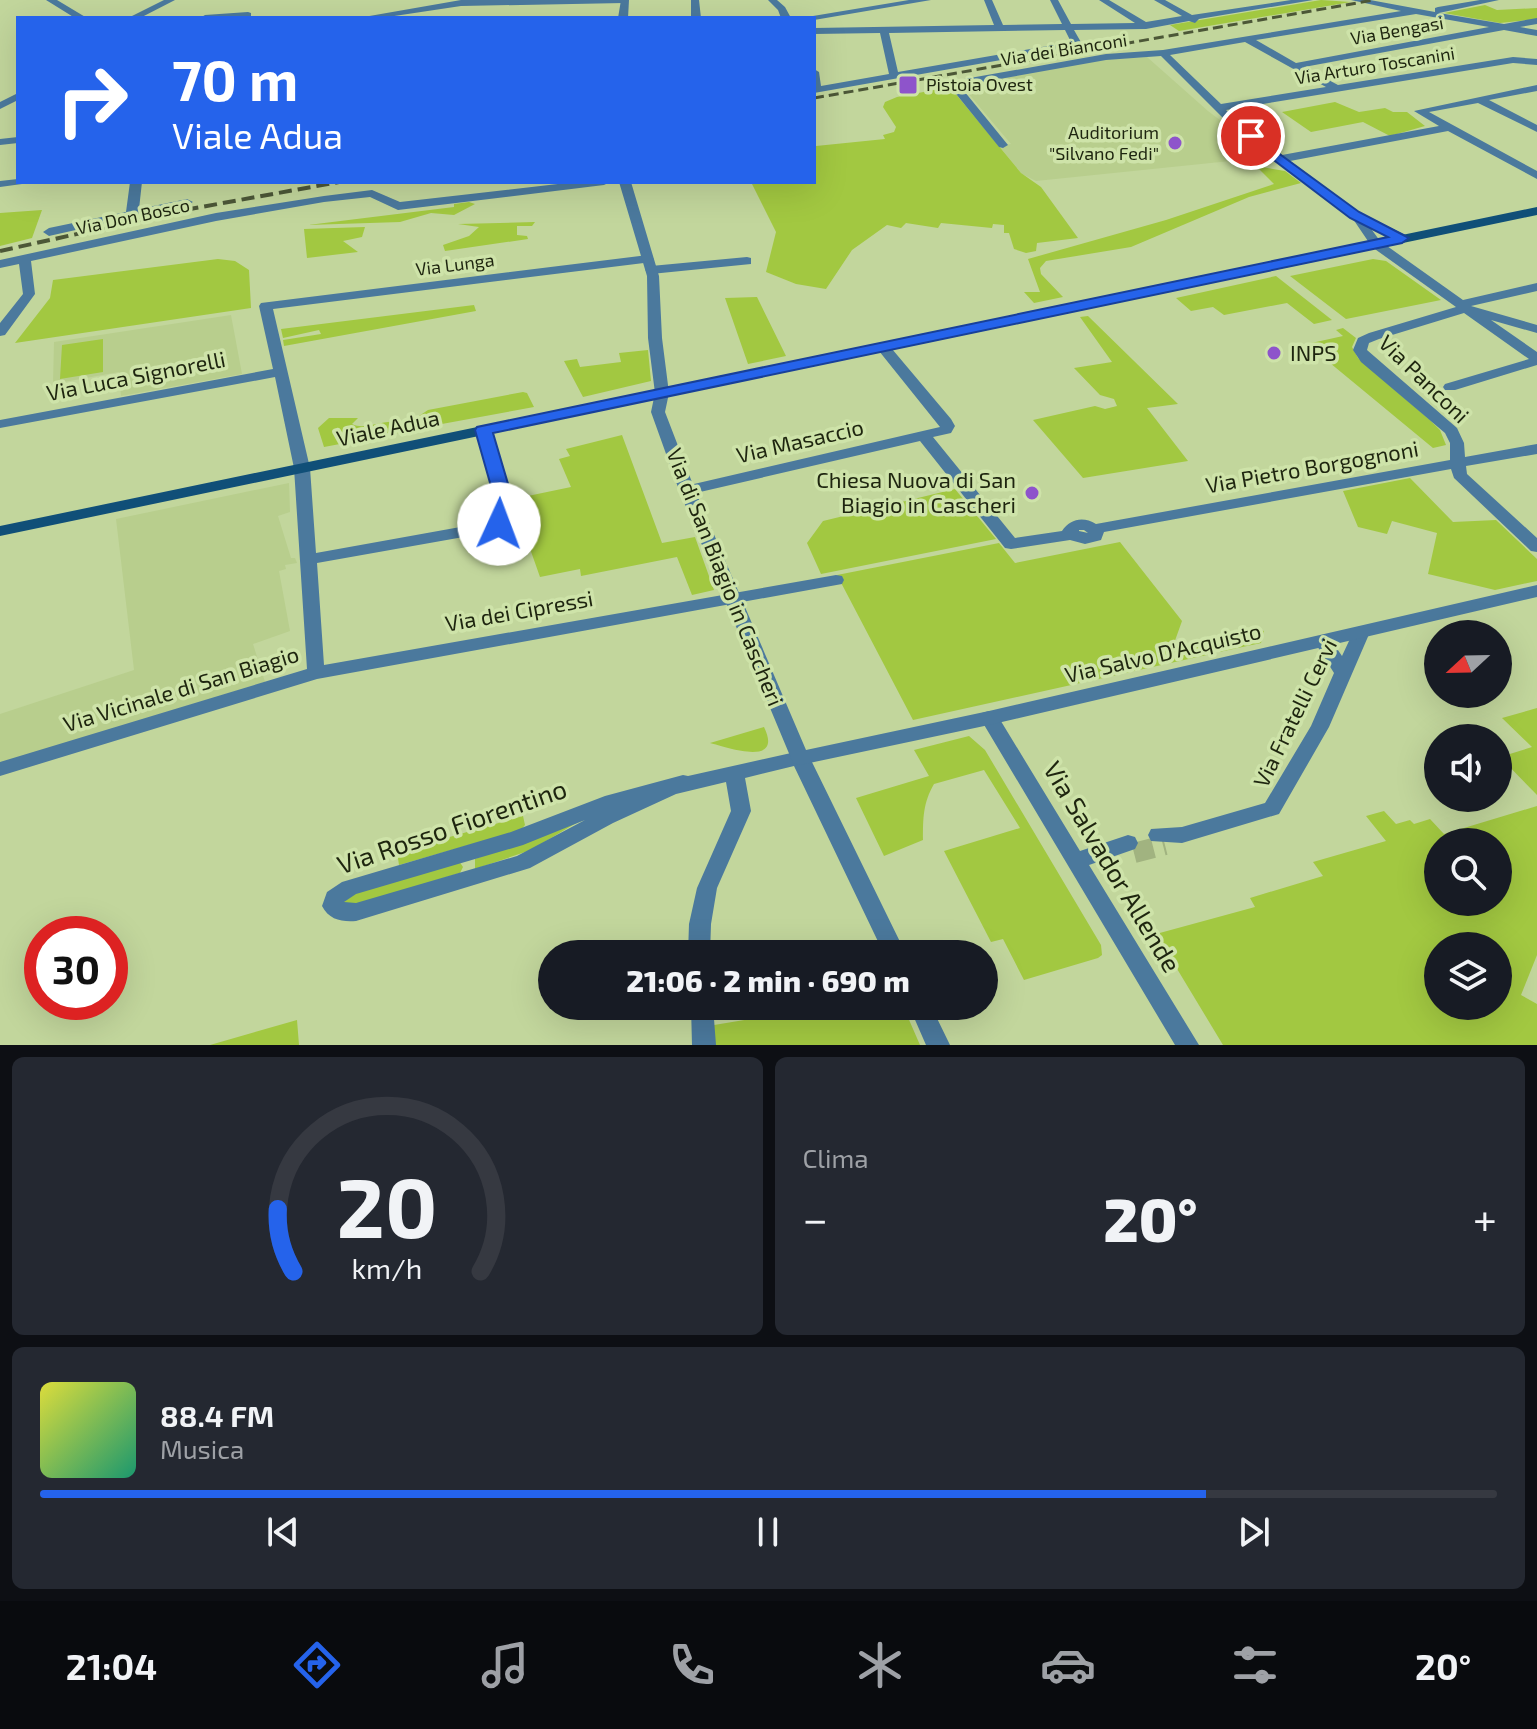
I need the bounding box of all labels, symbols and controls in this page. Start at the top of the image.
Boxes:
street label: Via Bengasi [1349,11,1445,49]
street label: Via dei Bianconi [999,28,1129,70]
street label: Via Arturo Toscanini [1293,42,1456,89]
text: 70 m [172,45,298,112]
icon: right [40,48,144,152]
place label: Pistoia Ovest [926,73,1033,95]
marker: Pistoia Ovest [897,74,919,96]
pin [1217,102,1285,170]
text: Viale Adua [172,113,343,156]
icon: arrive [1229,114,1273,158]
place label: Auditorium "Silvano Fedi" [1049,121,1159,164]
marker: Auditorium "Silvano Fedi" [1166,134,1184,152]
street label: Via Don Bosco [74,193,192,239]
street label: Via Lunga [414,248,495,280]
street label: Via Panconi [1374,329,1475,428]
place label: INPS [1290,339,1337,365]
marker: INPS [1265,344,1283,362]
street label: Via Luca Signorelli [44,345,227,405]
street label: Viale Adua [334,403,442,451]
street label: Via Masaccio [734,413,866,467]
street label: Via Pietro Borgognoni [1203,434,1420,498]
street label: Via di San Biagio in Cascheri [662,444,790,709]
place label: Chiesa Nuova di San Biagio in Cascheri [816,466,1016,517]
position arrow [457,482,541,566]
marker: Chiesa Nuova di San Biagio in Cascheri [1023,484,1041,502]
street label: Via dei Cipressi [443,584,595,636]
street label: Via Salvo D'Acquisto [1062,617,1263,687]
north arrow [1424,620,1512,708]
map controls [1424,620,1512,1020]
street label: Via Fratelli Cervi [1247,634,1341,791]
street label: Via Vicinale di San Biagio [60,640,302,736]
button: sound [1424,724,1512,812]
street label: Via Salvador Allende [1038,755,1189,977]
street label: Via Rosso Fiorentino [333,772,570,879]
button: search [1424,828,1512,916]
speed limit sign: 30 [24,916,128,1020]
button: layers [1424,932,1512,1020]
text: 21:06 · 2 min · 690 m [626,962,910,998]
text: Clima [803,1142,869,1173]
text: 20 [337,1155,438,1255]
text: 20° [1103,1182,1198,1254]
text: − [803,1191,828,1244]
text: + [1473,1191,1497,1244]
text: km/h [352,1250,423,1285]
text: 88.4 FM [160,1397,274,1433]
text: Musica [160,1433,244,1464]
icon: previous [261,1510,305,1554]
icon: pause [746,1510,790,1554]
icon: next [1232,1510,1276,1554]
icon: directions [289,1637,345,1693]
icon: music [477,1637,533,1693]
icon: phone [664,1637,720,1693]
icon: climate [852,1637,908,1693]
icon: car [1040,1637,1096,1693]
icon: filters [1227,1637,1283,1693]
text: 21:04 [66,1644,157,1687]
text: 20° [1415,1644,1471,1687]

